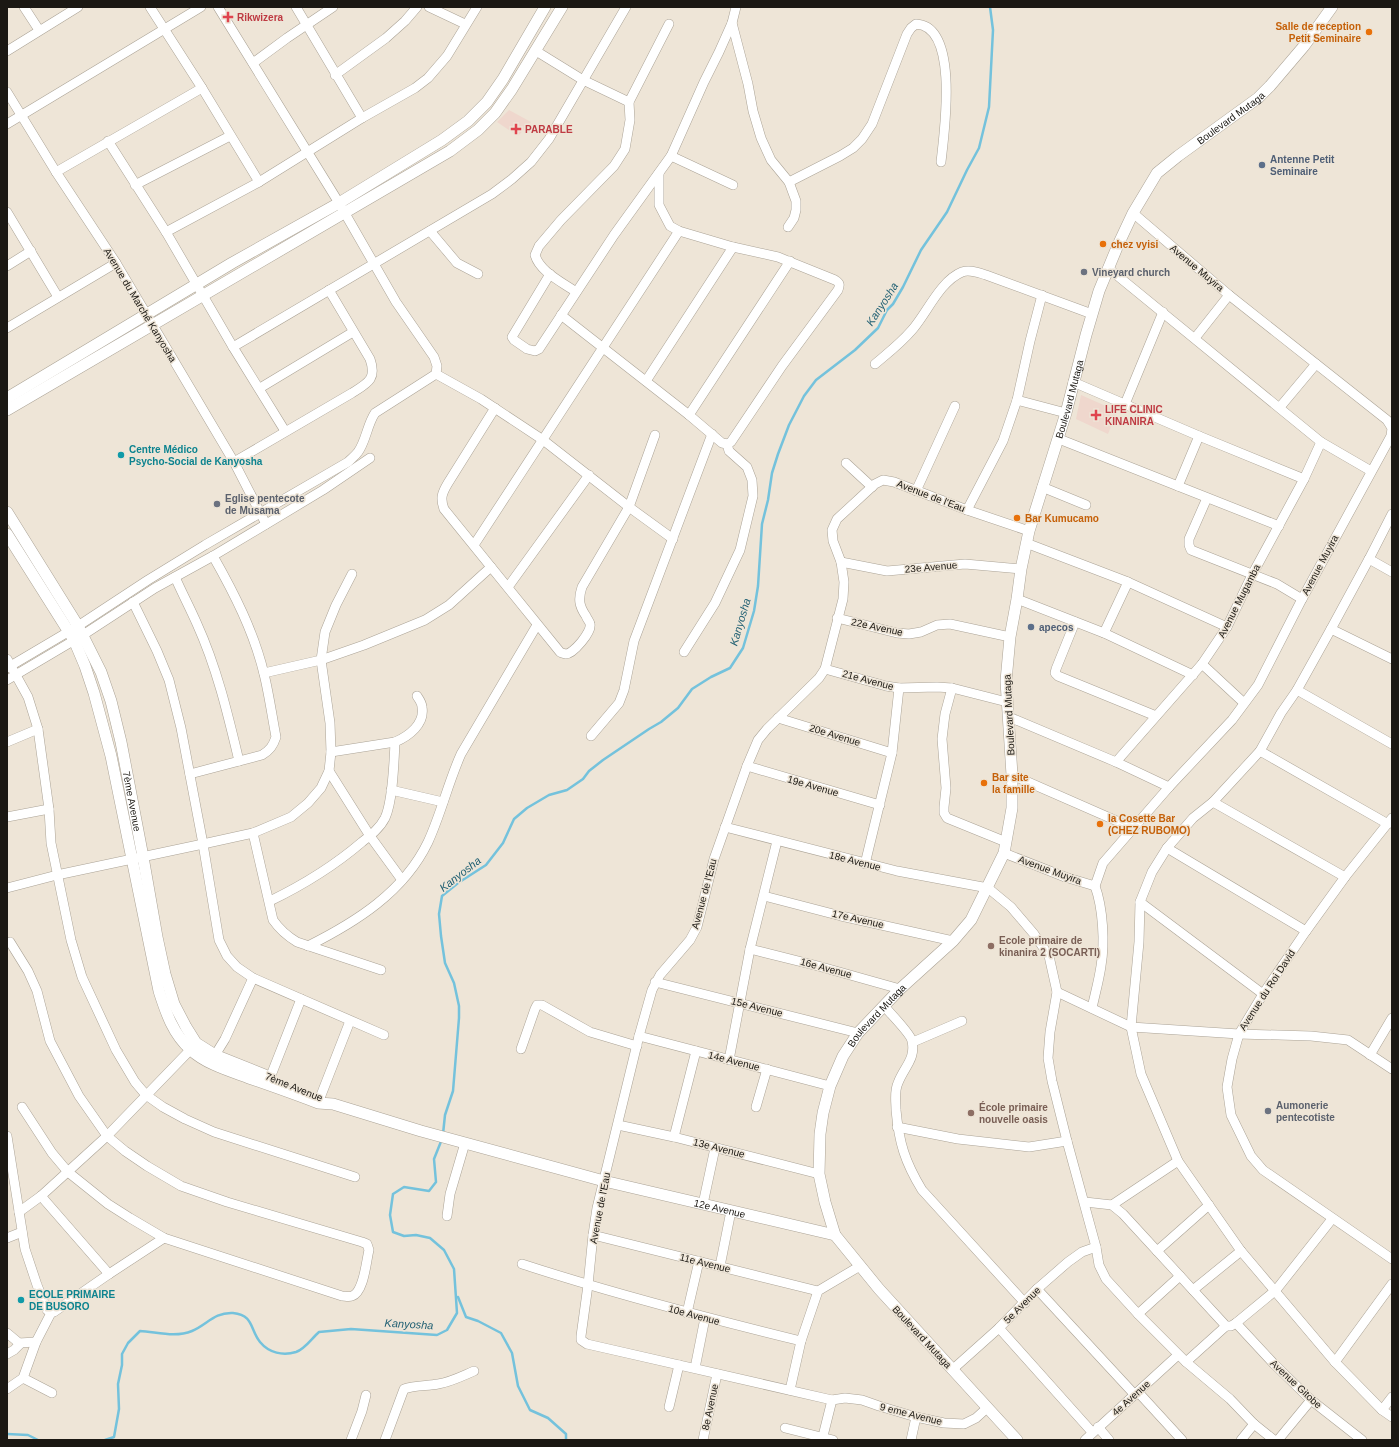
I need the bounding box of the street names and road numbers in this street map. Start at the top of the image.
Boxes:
street label: Boulevard Mutaga [1195,89,1267,146]
street label: Avenue Muyira [1168,242,1226,294]
street label: Avenue du Marché Kanyosha [102,246,179,364]
street label: Boulevard Mutaga [1053,358,1085,440]
street label: Avenue de l'Eau [895,478,967,514]
street label: Avenue Muyira [1300,533,1341,597]
street label: 23e Avenue [904,559,958,575]
street label: Avenue Mugamba [1216,562,1262,640]
street label: 22e Avenue [850,616,904,638]
street label: 21e Avenue [841,668,895,692]
street label: Boulevard Mutaga [1001,674,1017,756]
street label: 20e Avenue [808,722,862,748]
street label: 7ème Avenue [121,770,144,833]
street label: 19e Avenue [786,773,840,799]
street label: 18e Avenue [828,849,882,873]
street label: Avenue Muyira [1017,853,1084,887]
street label: Avenue de l'Eau [689,858,719,930]
street label: 17e Avenue [831,908,885,930]
street label: Avenue du Roi David [1237,948,1297,1032]
street label: 16e Avenue [799,956,853,980]
street label: Boulevard Mutaga [845,981,908,1049]
street label: 15e Avenue [730,995,784,1019]
street label: 14e Avenue [707,1049,761,1073]
street label: 7ème Avenue [264,1070,325,1104]
street label: 13e Avenue [692,1136,746,1160]
street label: Avenue de l'Eau [588,1171,612,1245]
street label: 12e Avenue [693,1197,747,1219]
street label: 11e Avenue [678,1251,732,1275]
street label: 5e Avenue [1001,1284,1043,1326]
street label: 10e Avenue [667,1303,721,1327]
street label: Boulevard Mutaga [890,1304,954,1371]
street label: Avenue Gitobe [1268,1357,1324,1411]
street label: 4e Avenue [1110,1378,1152,1418]
street label: 8e Avenue [700,1382,720,1431]
street label: 9 eme Avenue [879,1401,944,1427]

